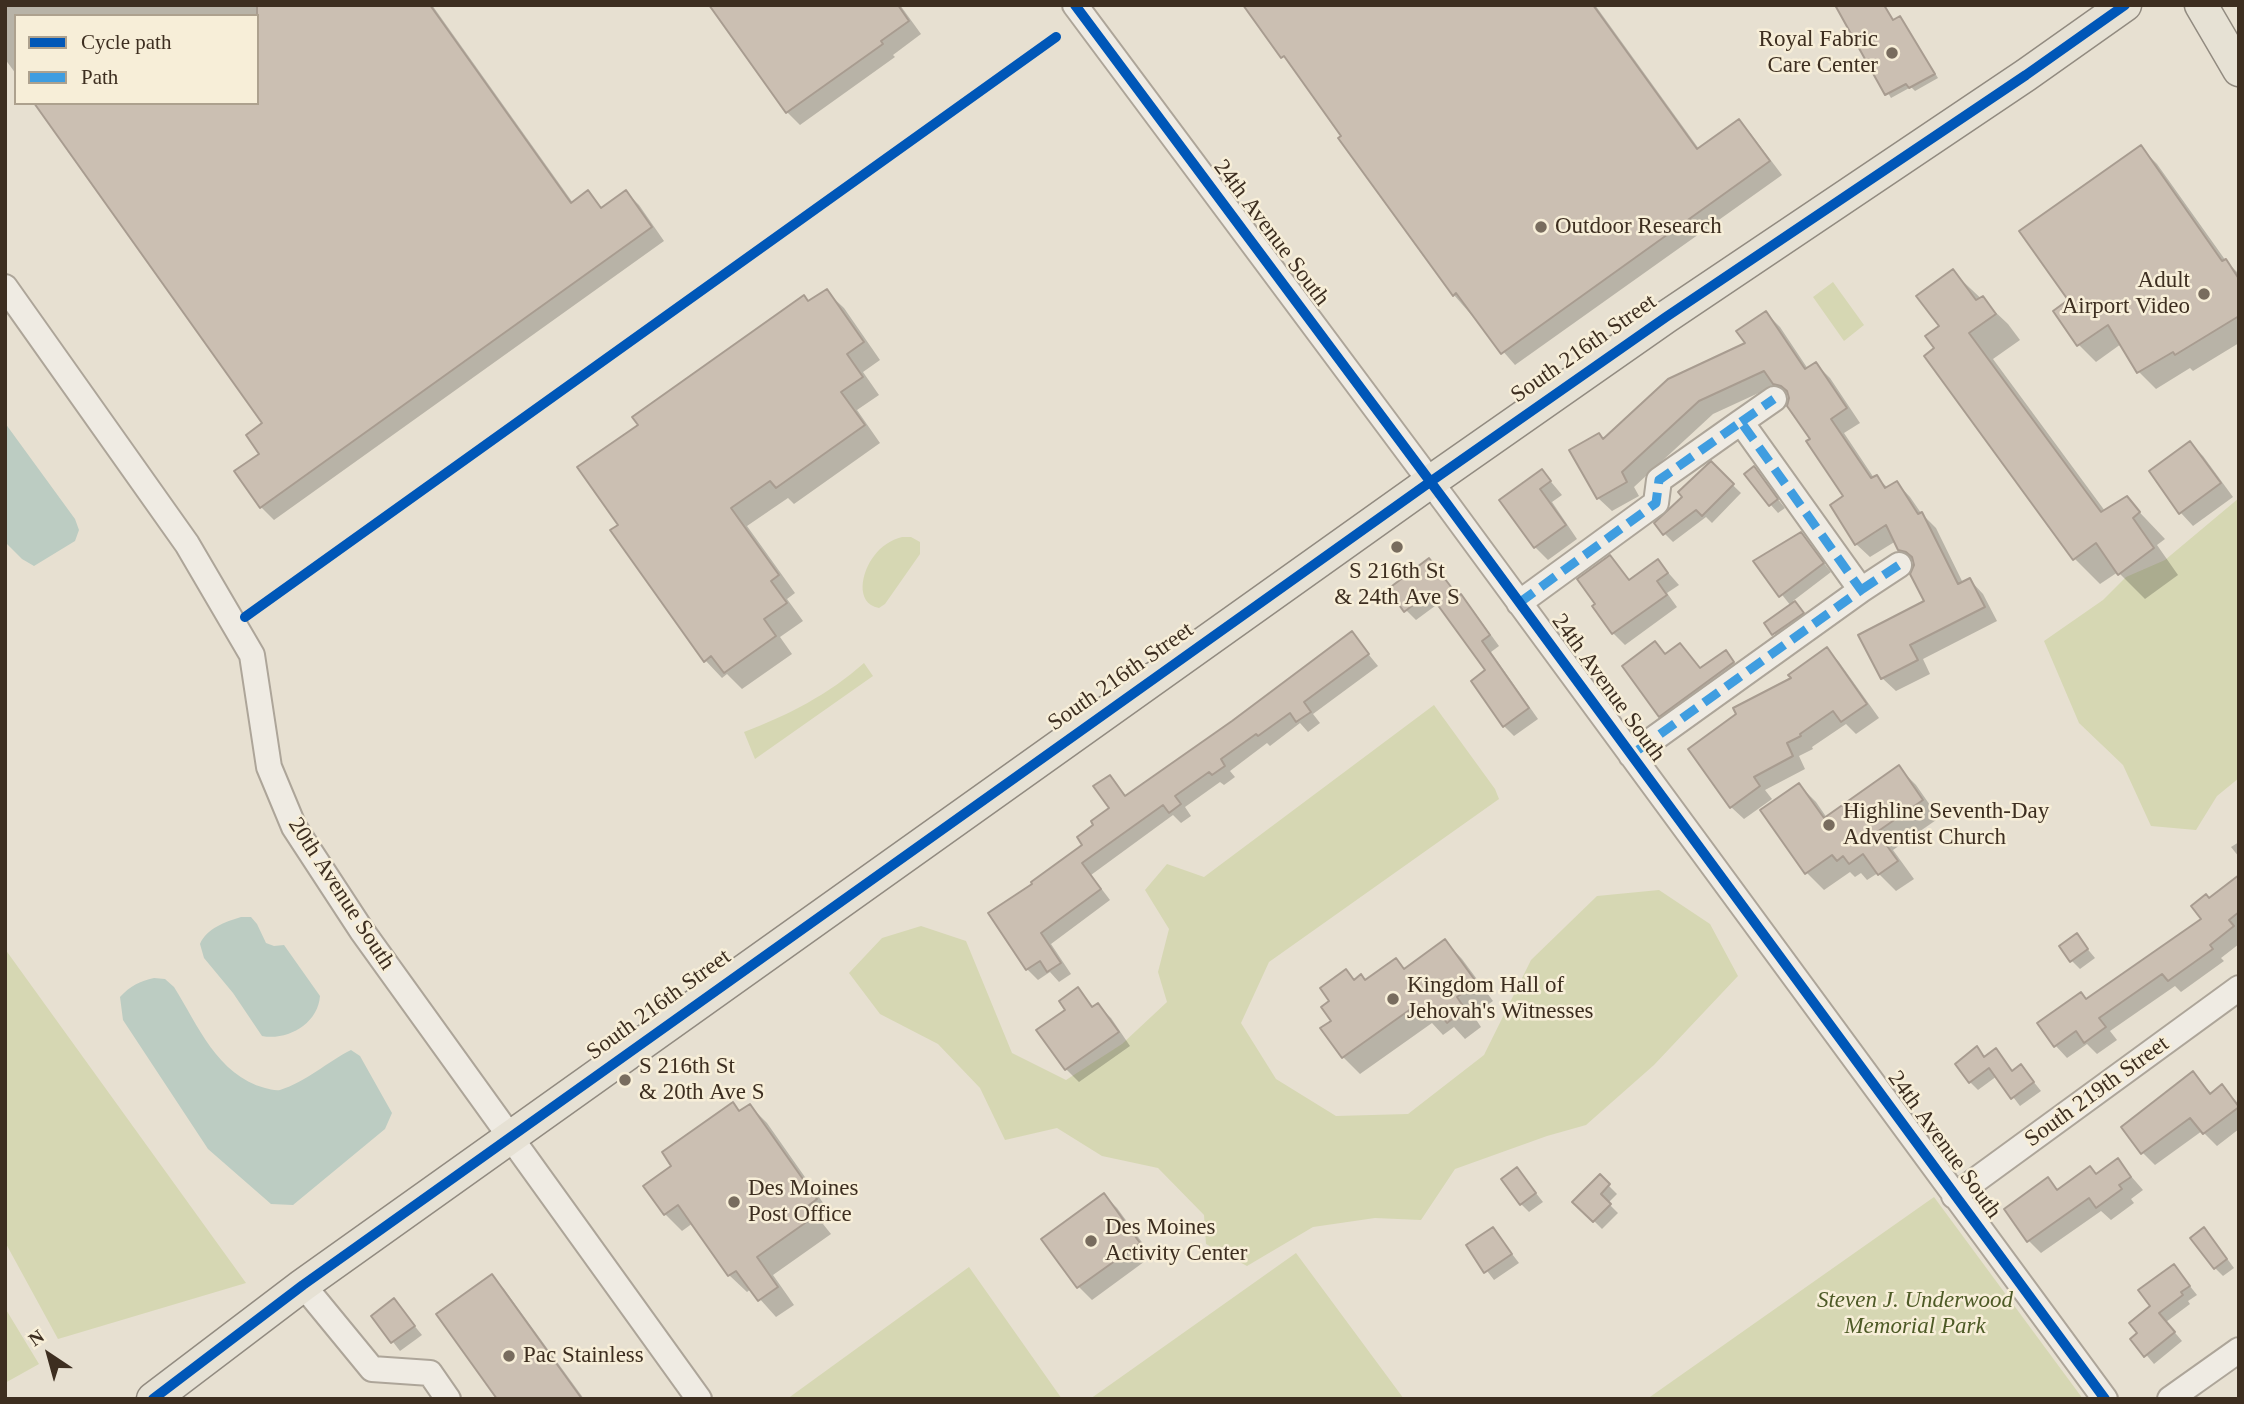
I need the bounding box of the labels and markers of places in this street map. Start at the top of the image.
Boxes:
place label: Royal Fabric Care Center [1759,26,1878,80]
marker: Royal Fabric Care Center [1884,45,1900,61]
place label: Outdoor Research [1555,213,1722,241]
marker: Outdoor Research [1533,219,1549,235]
place label: Adult Airport Video [2062,267,2190,321]
marker: Adult Airport Video [2196,286,2212,302]
marker: S 216th St & 24th Ave S [1389,539,1405,555]
place label: S 216th St & 24th Ave S [1334,558,1460,612]
place label: Highline Seventh-Day Adventist Church [1843,798,2049,852]
marker: Highline Seventh-Day Adventist Church [1821,817,1837,833]
place label: Kingdom Hall of Jehovah's Witnesses [1407,972,1594,1026]
marker: Kingdom Hall of Jehovah's Witnesses [1385,991,1401,1007]
place label: S 216th St & 20th Ave S [639,1053,764,1107]
marker: S 216th St & 20th Ave S [617,1072,633,1088]
place label: Des Moines Post Office [748,1175,859,1229]
marker: Des Moines Post Office [726,1194,742,1210]
place label: Des Moines Activity Center [1105,1214,1247,1268]
marker: Des Moines Activity Center [1083,1233,1099,1249]
place label: Pac Stainless [523,1342,644,1370]
marker: Pac Stainless [501,1348,517,1364]

